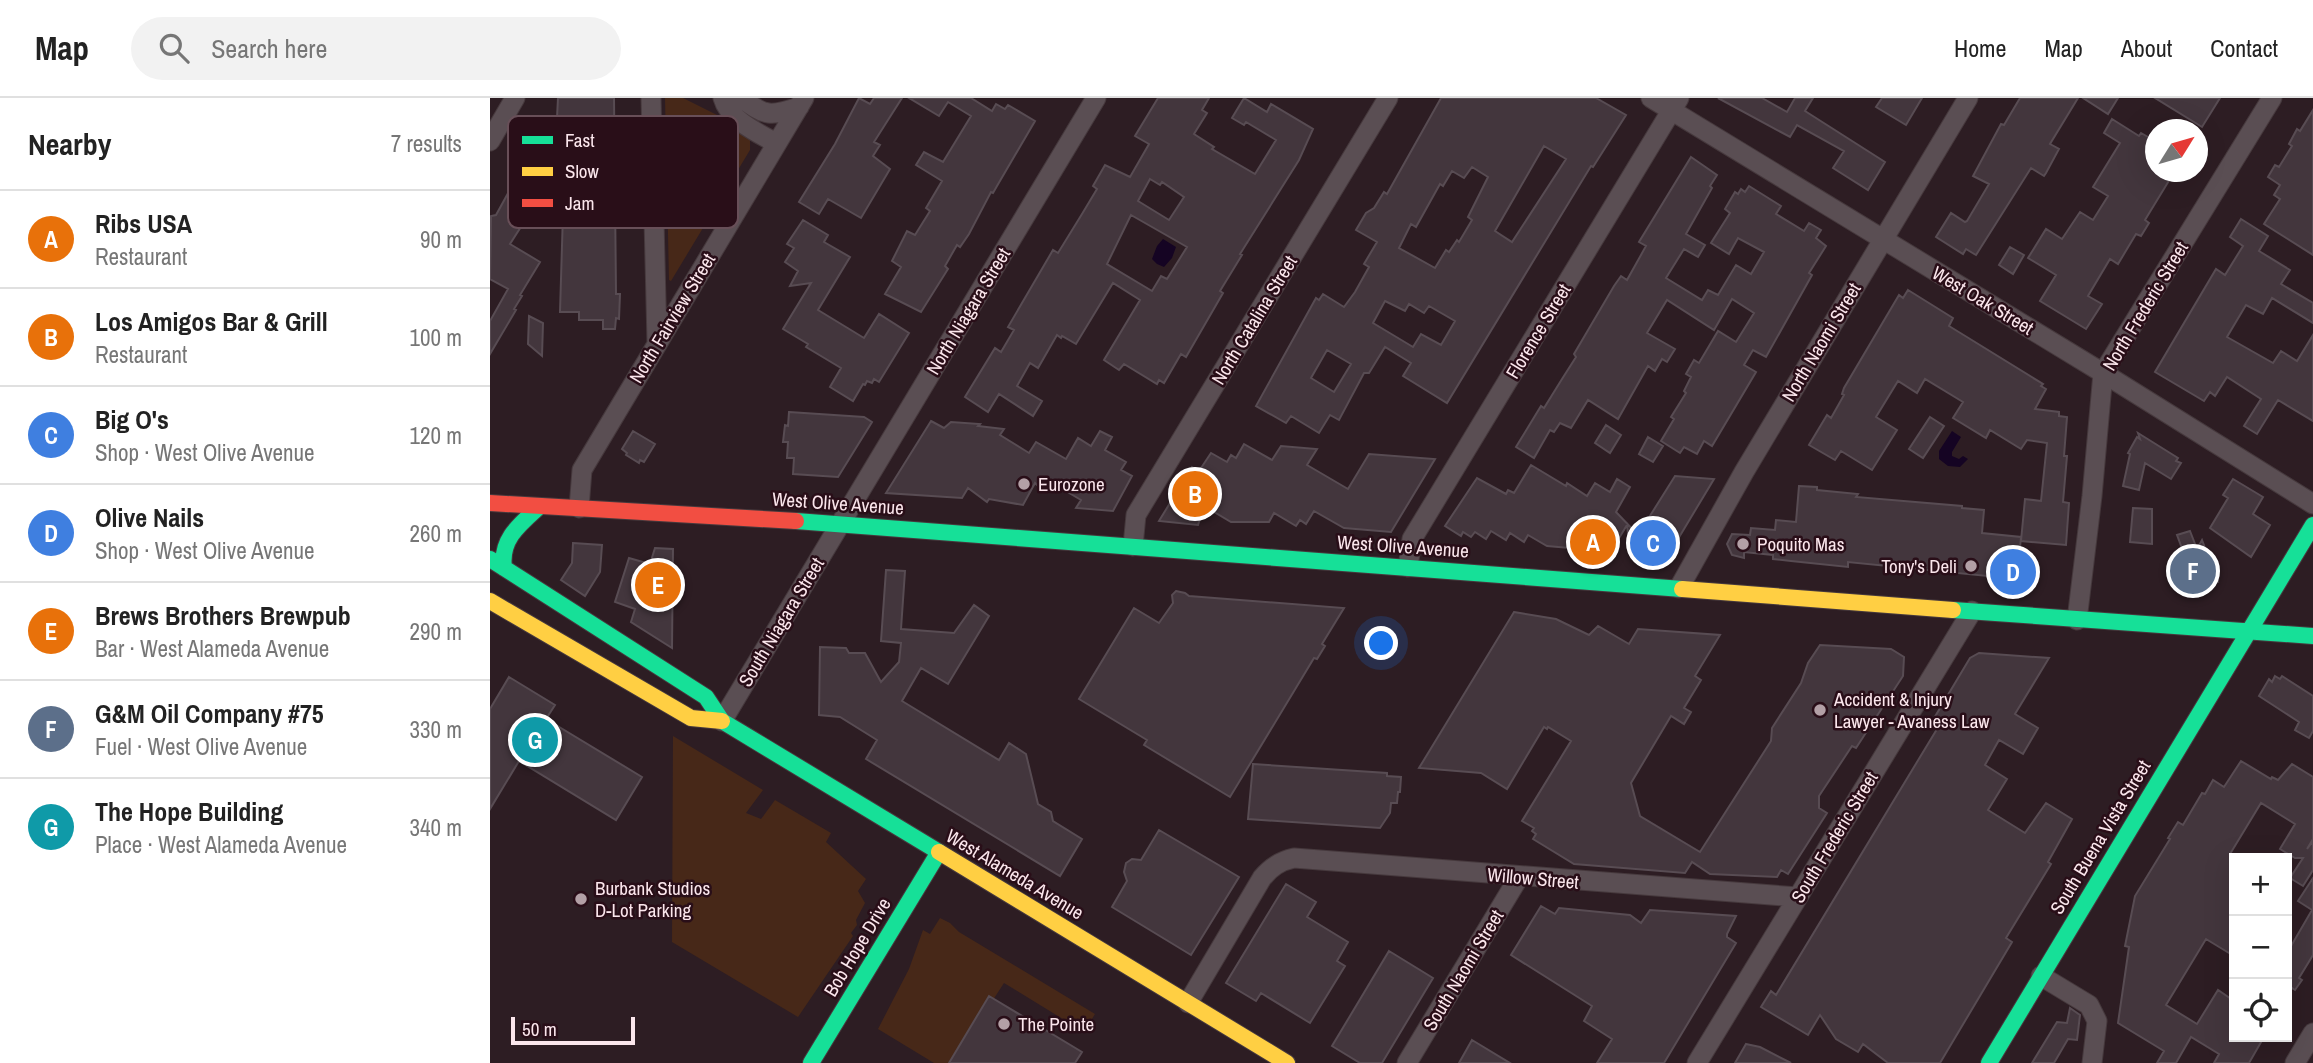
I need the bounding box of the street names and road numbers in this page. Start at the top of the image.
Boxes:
street label: North Frederic Street [2096,236,2194,375]
street label: North Niagara Street [920,242,1017,379]
street label: North Fairview Street [623,248,721,388]
street label: North Catalina Street [1205,250,1303,389]
street label: West Oak Street [1927,259,2039,341]
street label: North Naomi Street [1775,277,1867,406]
street label: Florence Street [1499,278,1577,383]
street label: West Olive Avenue [771,485,905,521]
street label: West Olive Avenue [1336,528,1470,564]
street label: South Niagara Street [732,552,830,691]
street label: South Buena Vista Street [2044,754,2157,919]
street label: South Frederic Street [1784,766,1884,908]
street label: West Alameda Avenue [941,823,1089,925]
street label: Willow Street [1486,861,1581,895]
street label: Bob Hope Drive [817,893,897,1001]
street label: South Naomi Street [1417,904,1510,1035]

